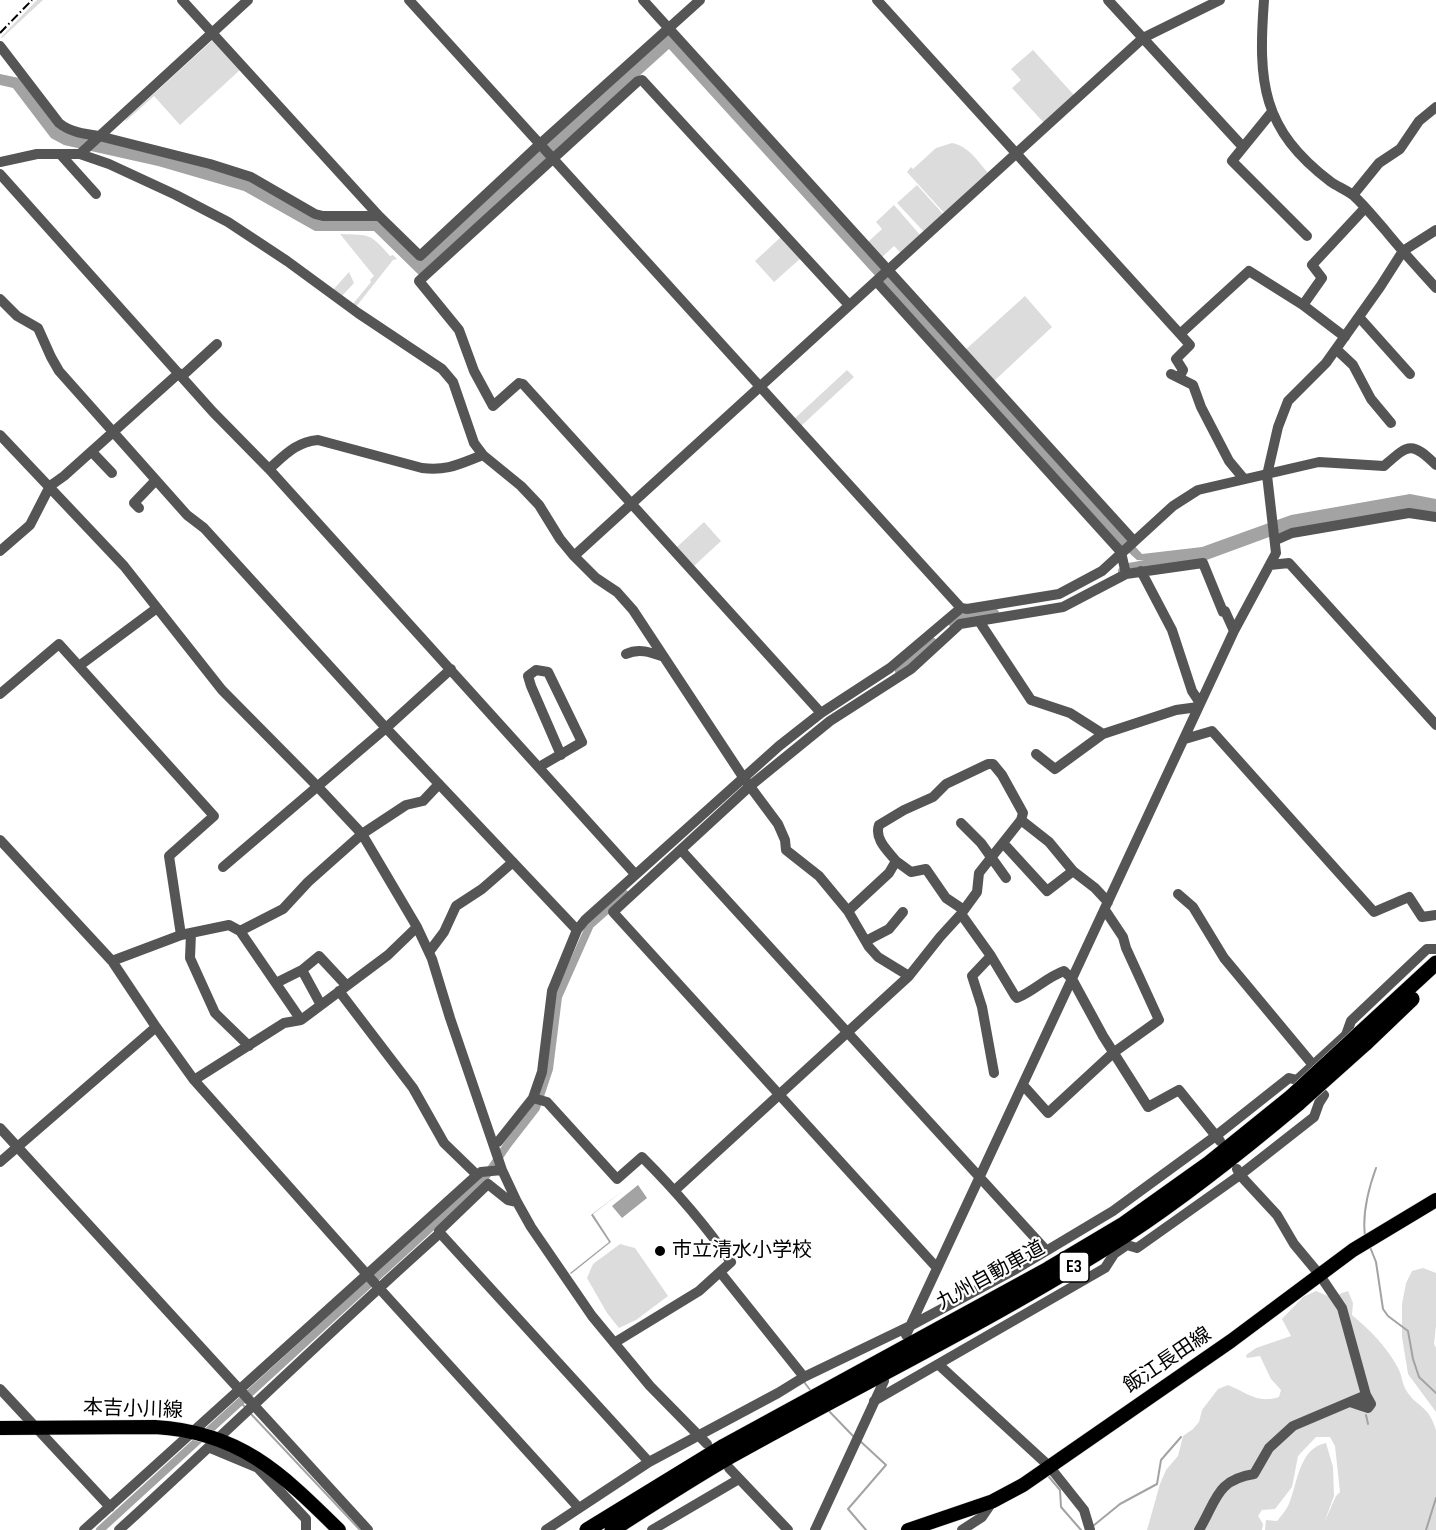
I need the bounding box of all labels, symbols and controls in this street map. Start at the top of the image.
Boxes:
street label: 九州自動車道 [933,1236,1049,1316]
place label: 市立清水小学校 [672,1239,812,1263]
marker: 市立清水小学校 [653,1244,667,1258]
road number: E3 [1059,1252,1089,1282]
street label: 飯江長田線 [1120,1323,1216,1399]
street label: 本吉小川線 [83,1396,183,1424]

